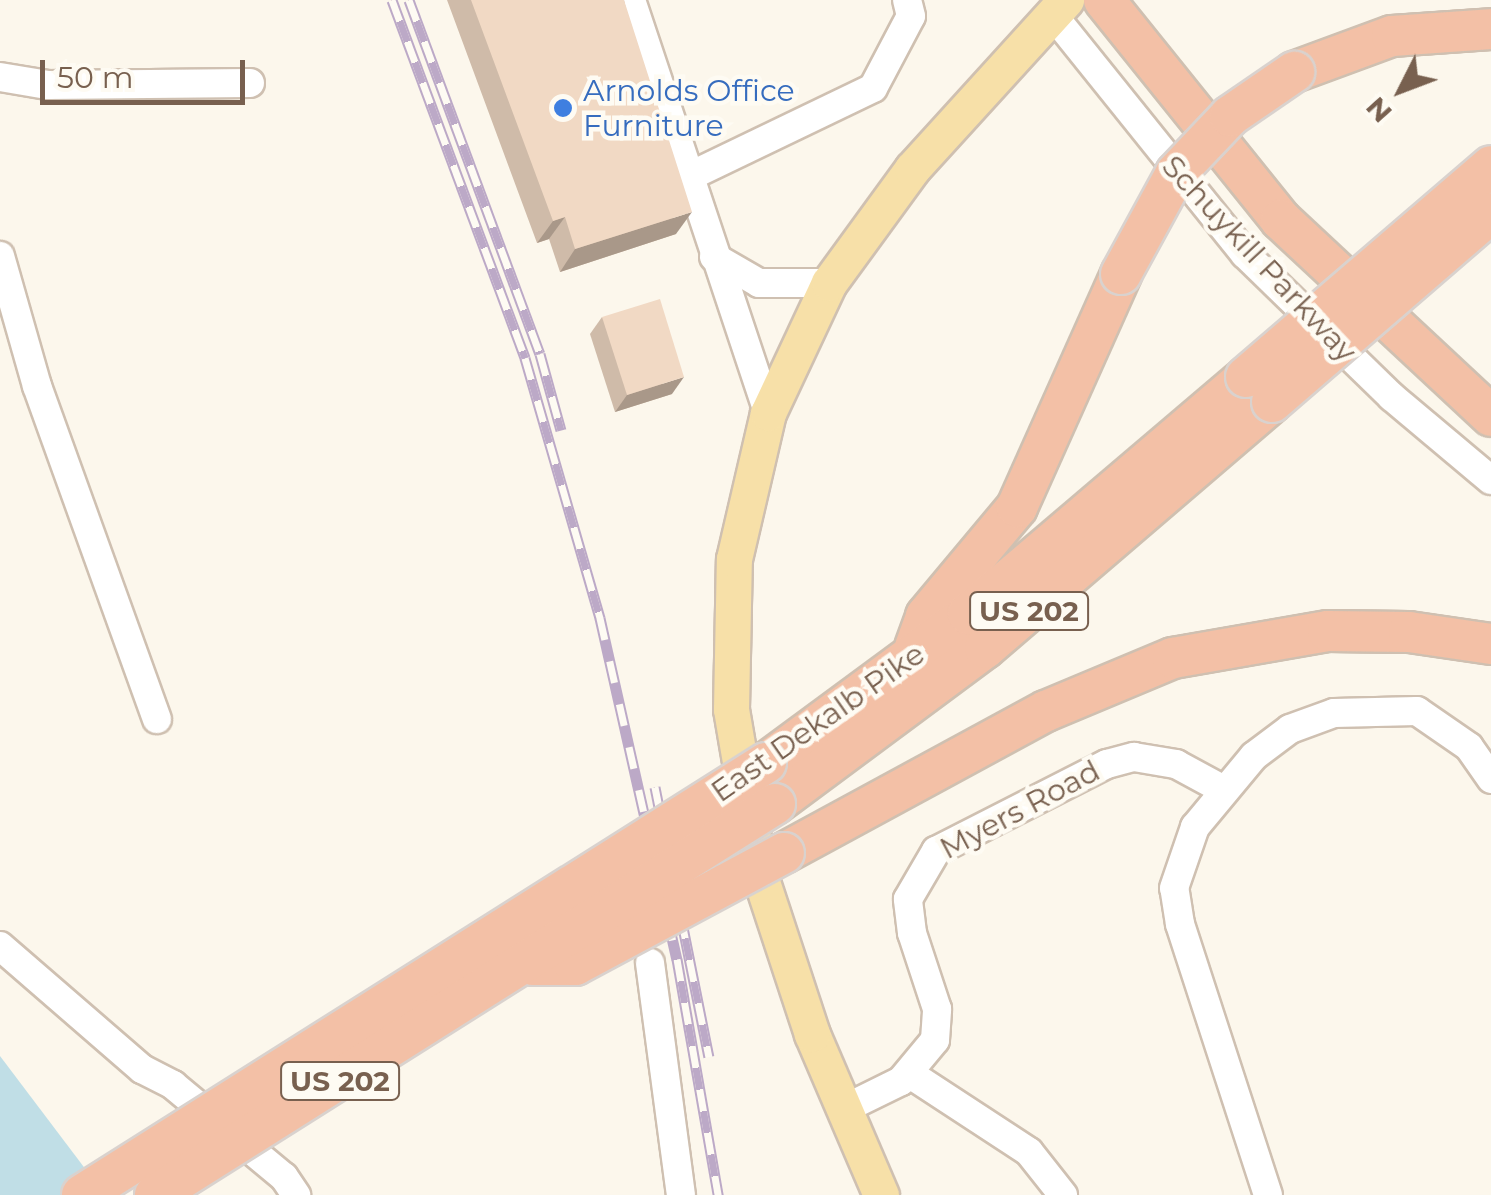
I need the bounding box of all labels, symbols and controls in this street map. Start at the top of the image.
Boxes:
scale bar [45,40,250,102]
north arrow [1351,40,1451,140]
text: 50 m [57,59,134,96]
place label: Arnolds Office Furniture [583,73,795,144]
text: N [1359,90,1399,130]
marker: Arnolds Office Furniture [552,97,574,119]
street label: Schuykill Parkway [1154,149,1364,369]
road number: US 202 [969,588,1089,634]
street label: East Dekalb Pike [705,636,931,810]
street label: Myers Road [934,753,1106,867]
road number: US 202 [280,1058,400,1104]

